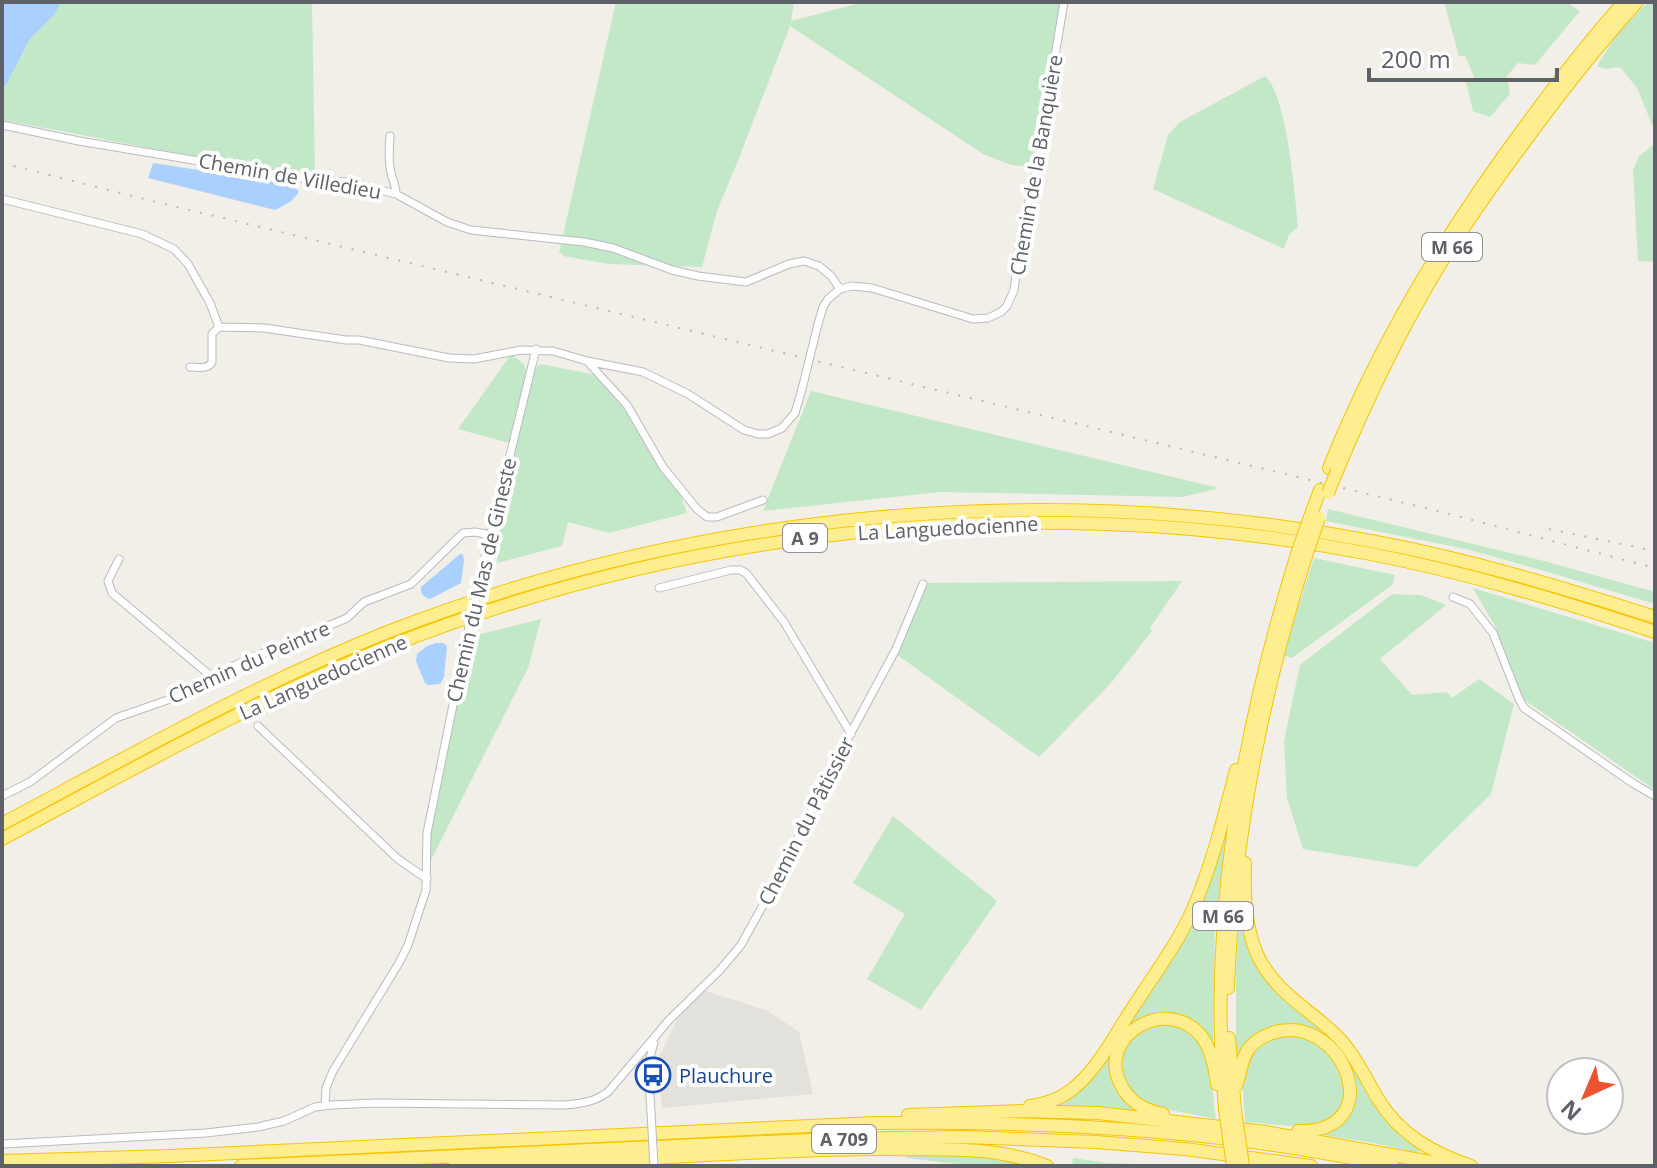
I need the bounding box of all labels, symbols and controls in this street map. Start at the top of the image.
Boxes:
scale bar [1369,32,1557,82]
text: 200 m [1381,42,1451,75]
street label: Chemin de la Banquière [1003,53,1069,277]
street label: Chemin de Villedieu [197,147,383,205]
road number: M 66 [1422,233,1482,261]
street label: Chemin du Mas de Gineste [440,455,522,705]
street label: La Languedocienne [857,510,1039,546]
road number: A 9 [783,524,827,552]
street label: Chemin du Peintre [164,614,334,710]
street label: La Languedocienne [235,628,411,726]
street label: Chemin du Pâtissier [752,732,860,910]
road number: M 66 [1193,902,1253,930]
bus stop icon: Plauchure [634,1056,672,1094]
north arrow [1545,1056,1625,1136]
place label: Plauchure [679,1062,773,1089]
text: N [1554,1094,1587,1128]
road number: A 709 [812,1125,876,1153]

